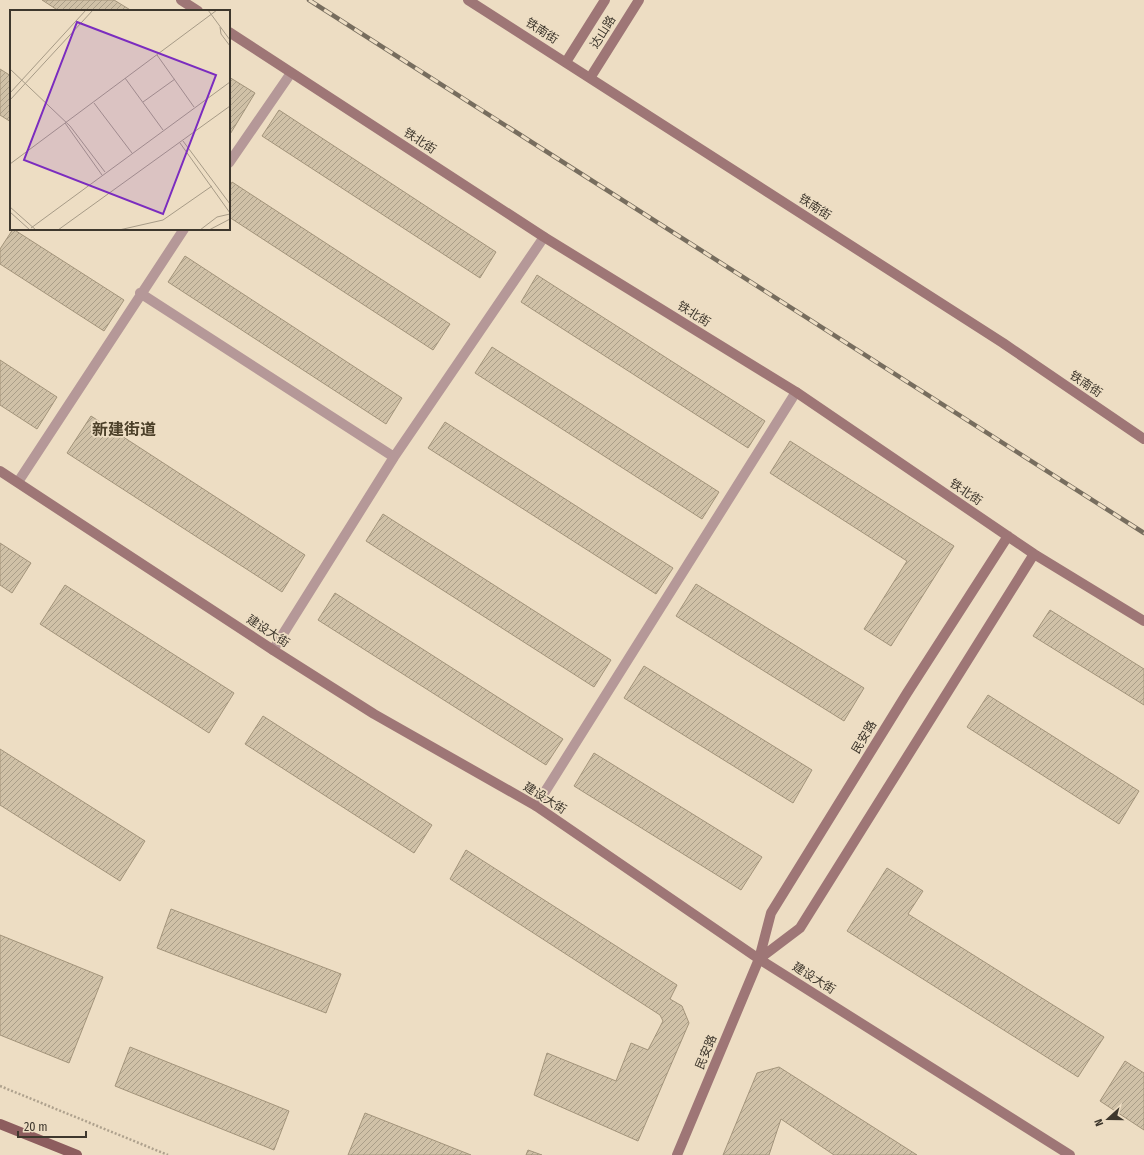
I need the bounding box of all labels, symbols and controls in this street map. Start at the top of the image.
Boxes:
inset map [10,10,230,230]
street label: 达山路 [588,13,618,51]
street label: 铁南街 [523,15,561,47]
street label: 铁北街 [401,125,439,157]
street label: 铁南街 [796,191,834,223]
street label: 铁北街 [675,299,713,329]
street label: 铁南街 [1067,368,1105,400]
district label: 新建街道 [92,420,156,439]
street label: 铁北街 [947,476,985,508]
street label: 建设大街 [244,612,292,650]
street label: 民安路 [849,718,879,756]
street label: 建设大街 [521,779,569,817]
street label: 建设大街 [790,959,838,997]
street label: 民安路 [693,1033,719,1071]
north arrow [1088,1099,1128,1139]
scale bar [18,1113,86,1139]
text: N [1092,1117,1106,1128]
text: 20 m [24,1120,48,1134]

